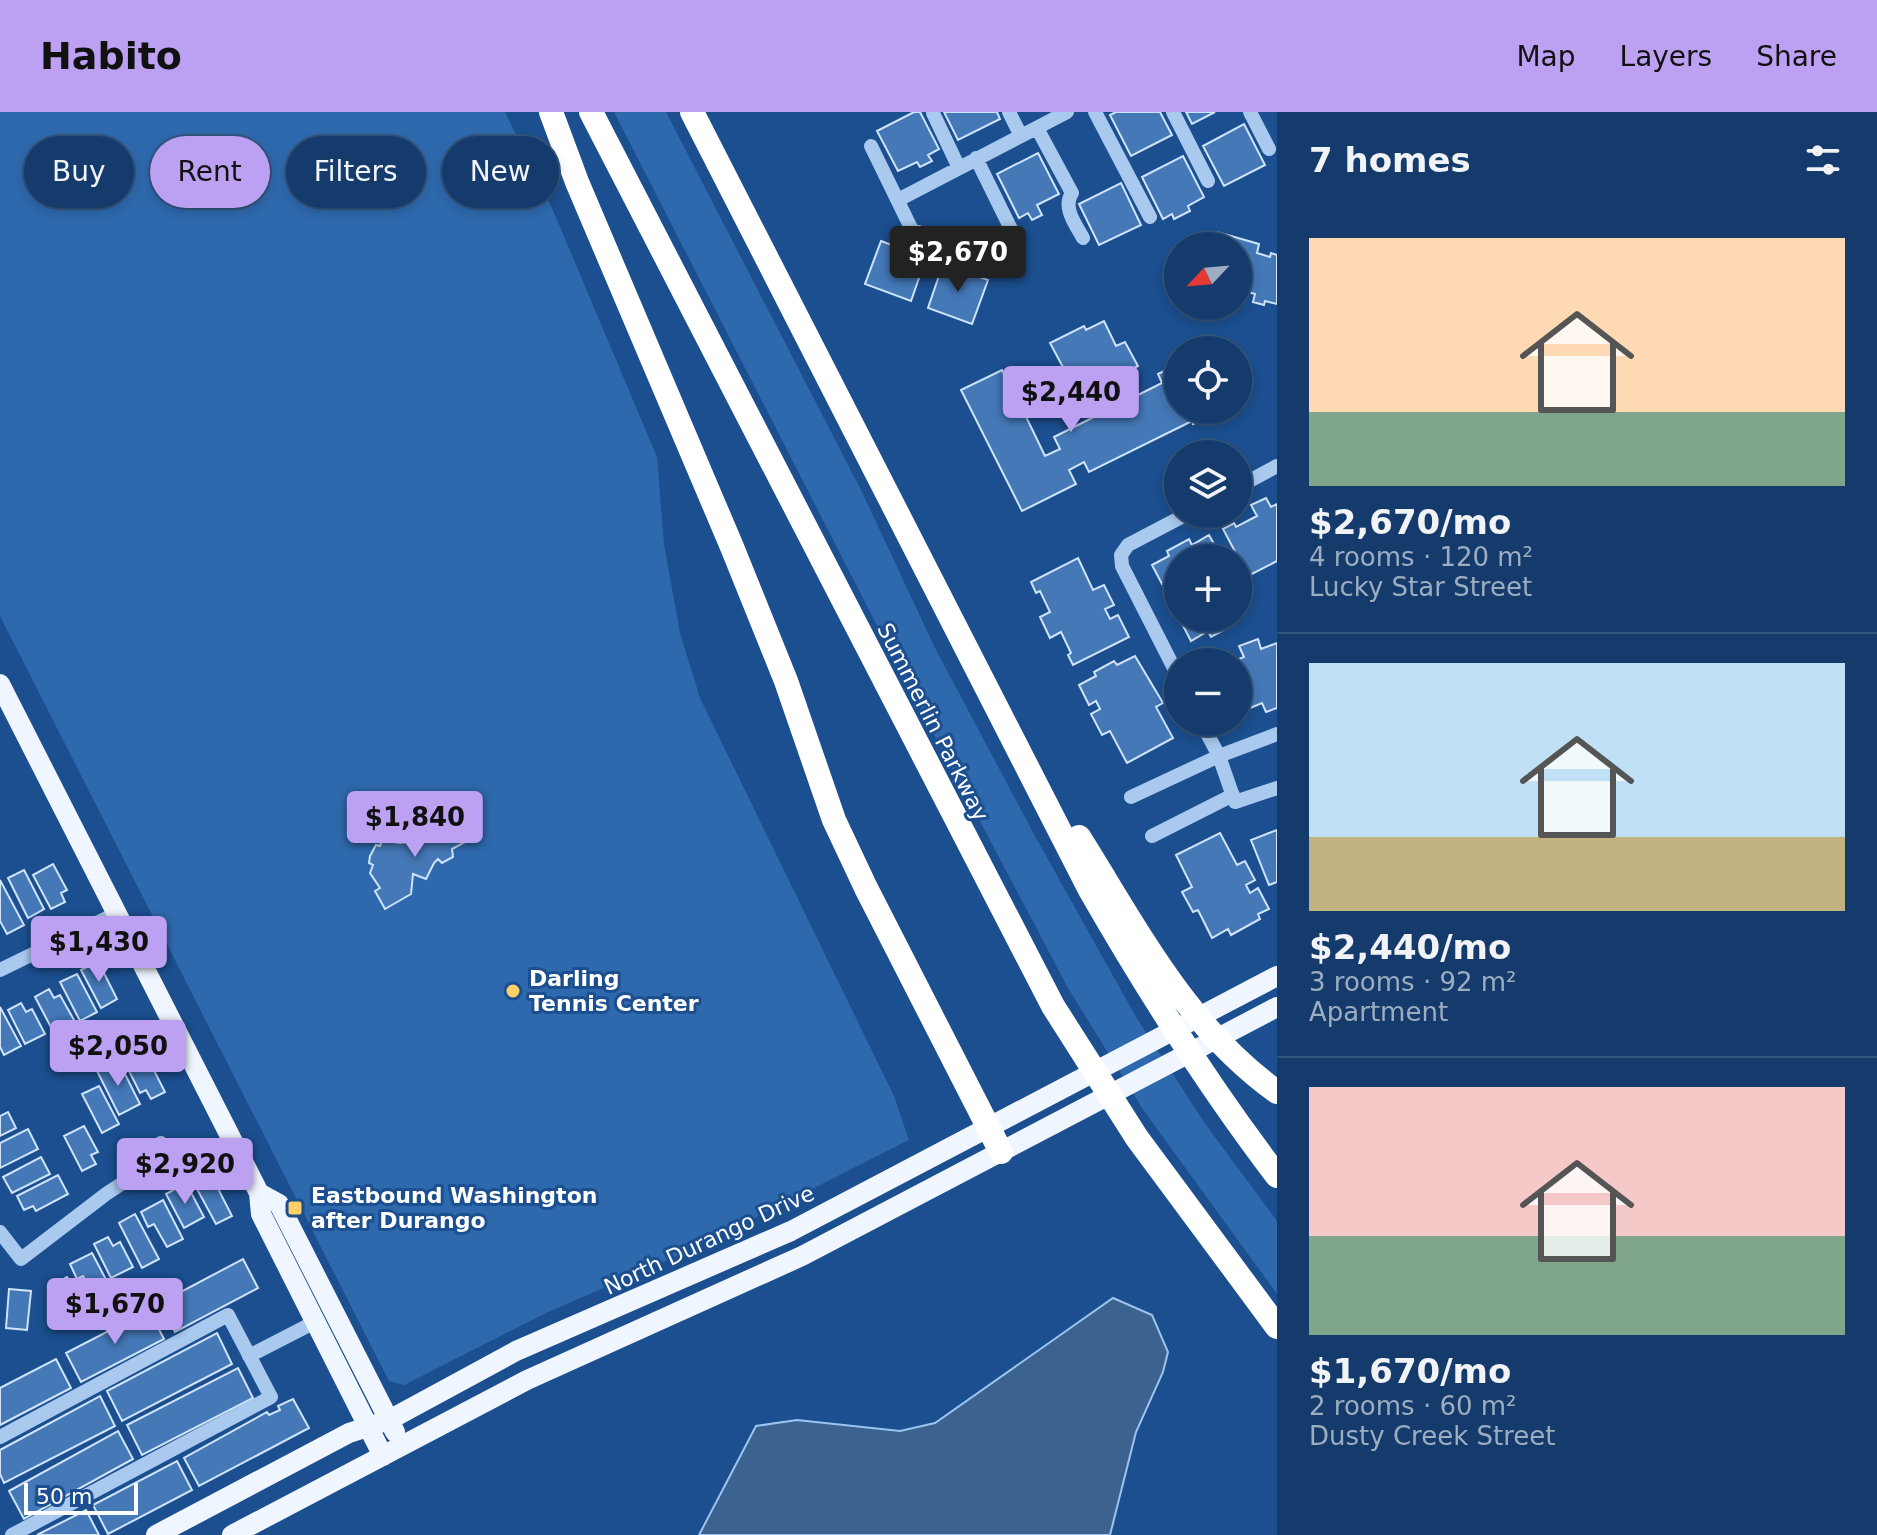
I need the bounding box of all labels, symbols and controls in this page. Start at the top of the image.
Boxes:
text: Habito [40,34,182,78]
text: Map [1516,40,1576,73]
text: Layers [1620,40,1712,73]
text: Share [1756,40,1837,73]
chip: Buy [24,136,134,208]
chip: Rent [150,136,270,208]
chip: Filters [286,136,426,208]
chip: New [442,136,559,208]
icon: filters [1801,138,1845,182]
text: 7 homes [1309,140,1471,180]
pin: $2,670 [893,226,1023,294]
north arrow [1164,232,1252,320]
map controls [1164,232,1252,736]
text: $2,670 [908,237,1008,267]
icon: home [1505,290,1649,434]
button: locate [1164,336,1252,424]
pin: $2,440 [1006,366,1136,434]
text: $2,440 [1021,377,1121,407]
button: layers [1164,440,1252,528]
text: $2,670/mo [1309,502,1511,542]
text: 4 rooms · 120 m² [1309,542,1533,572]
button: + [1164,544,1252,632]
text: Lucky Star Street [1309,572,1532,602]
street label: Summerlin Parkway [872,619,994,825]
button: − [1164,648,1252,736]
icon: home [1505,715,1649,859]
pin: $1,840 [350,791,480,859]
text: $1,840 [365,802,465,832]
pin: $1,430 [34,916,164,984]
text: $1,430 [49,927,149,957]
text: $2,440/mo [1309,927,1511,967]
place label: Darling Tennis Center [529,966,699,1016]
text: 3 rooms · 92 m² [1309,967,1517,997]
marker: Darling Tennis Center [504,982,522,1000]
text: Apartment [1309,997,1448,1027]
pin: $2,050 [53,1020,183,1088]
text: $2,050 [68,1031,168,1061]
pin: $2,920 [120,1138,250,1206]
icon: home [1505,1139,1649,1283]
text: $2,920 [135,1149,235,1179]
street label: North Durango Drive [600,1180,818,1300]
place label: Eastbound Washington after Durango [311,1183,597,1233]
marker: Eastbound Washington after Durango [286,1199,304,1217]
pin: $1,670 [50,1278,180,1346]
text: $1,670 [65,1289,165,1319]
text: $1,670/mo [1309,1351,1511,1391]
text: 2 rooms · 60 m² [1309,1391,1517,1421]
text: Dusty Creek Street [1309,1421,1555,1451]
scale bar [24,1479,138,1515]
text: 50 m [36,1484,92,1509]

